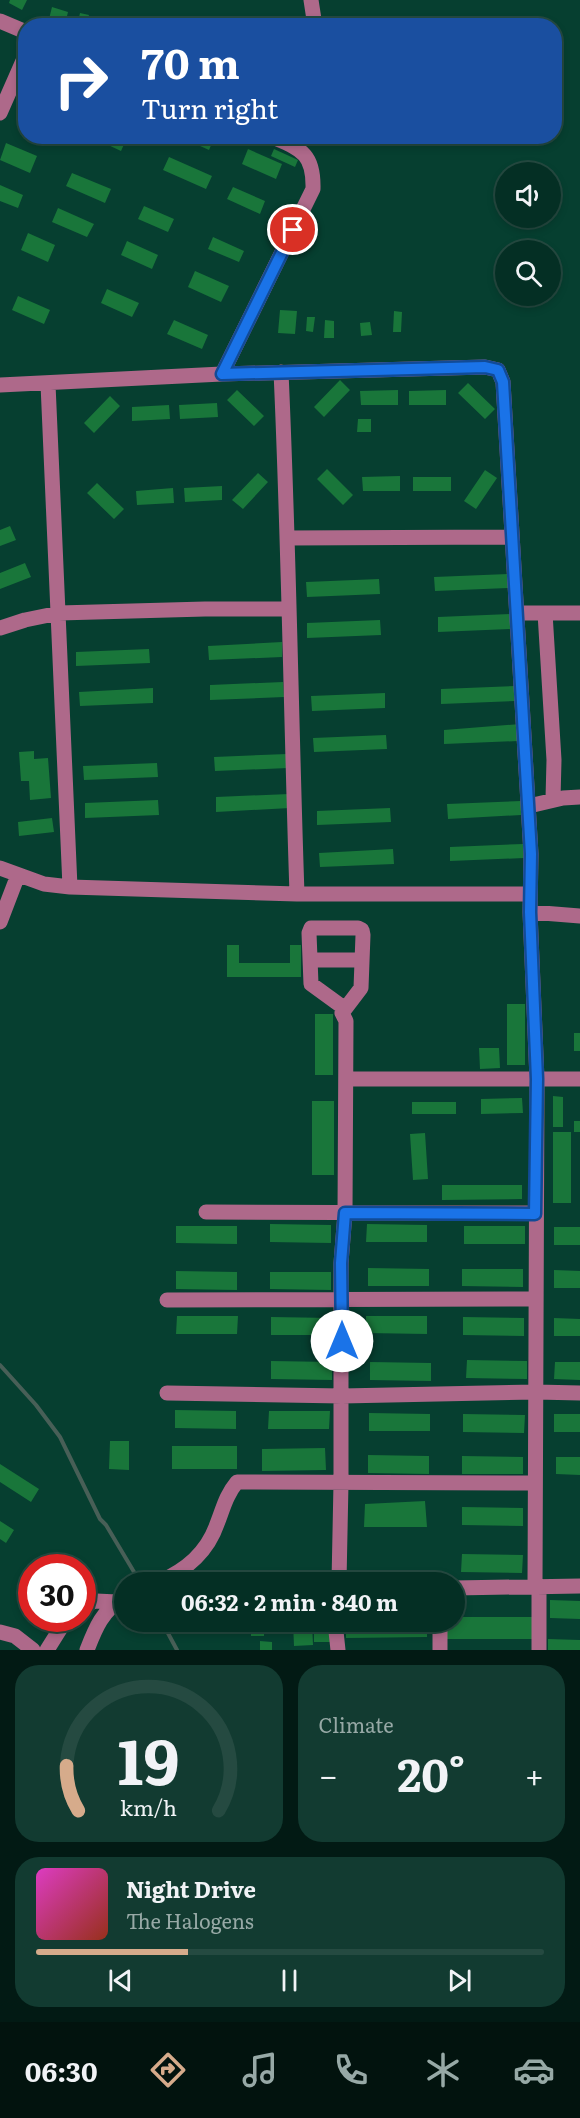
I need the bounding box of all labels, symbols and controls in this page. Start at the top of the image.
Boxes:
text: 70 m [141,30,240,92]
icon: right [42,42,120,120]
text: Turn right [141,87,278,127]
map controls [495,162,561,306]
button: sound [495,162,561,228]
pin [267,204,318,255]
icon: arrive [276,213,309,246]
button: search [495,240,561,306]
position arrow [310,1309,374,1373]
speed limit sign: 30 [18,1554,96,1632]
text: 06:32 · 2 min · 840 m [181,1585,398,1618]
text: Climate [319,1709,394,1739]
text: 19 [118,1712,180,1804]
text: 20° [397,1739,465,1806]
text: − [319,1749,338,1798]
text: + [525,1749,544,1798]
text: km/h [120,1791,177,1823]
text: Night Drive [126,1872,256,1905]
text: The Halogens [126,1905,254,1935]
icon: previous [104,1964,137,1997]
icon: pause [273,1964,306,1997]
icon: next [443,1964,476,1997]
icon: directions [147,2049,189,2091]
icon: music [239,2049,281,2091]
icon: phone [330,2049,372,2091]
icon: climate [422,2049,464,2091]
icon: car [513,2049,555,2091]
text: 06:30 [25,2050,98,2090]

